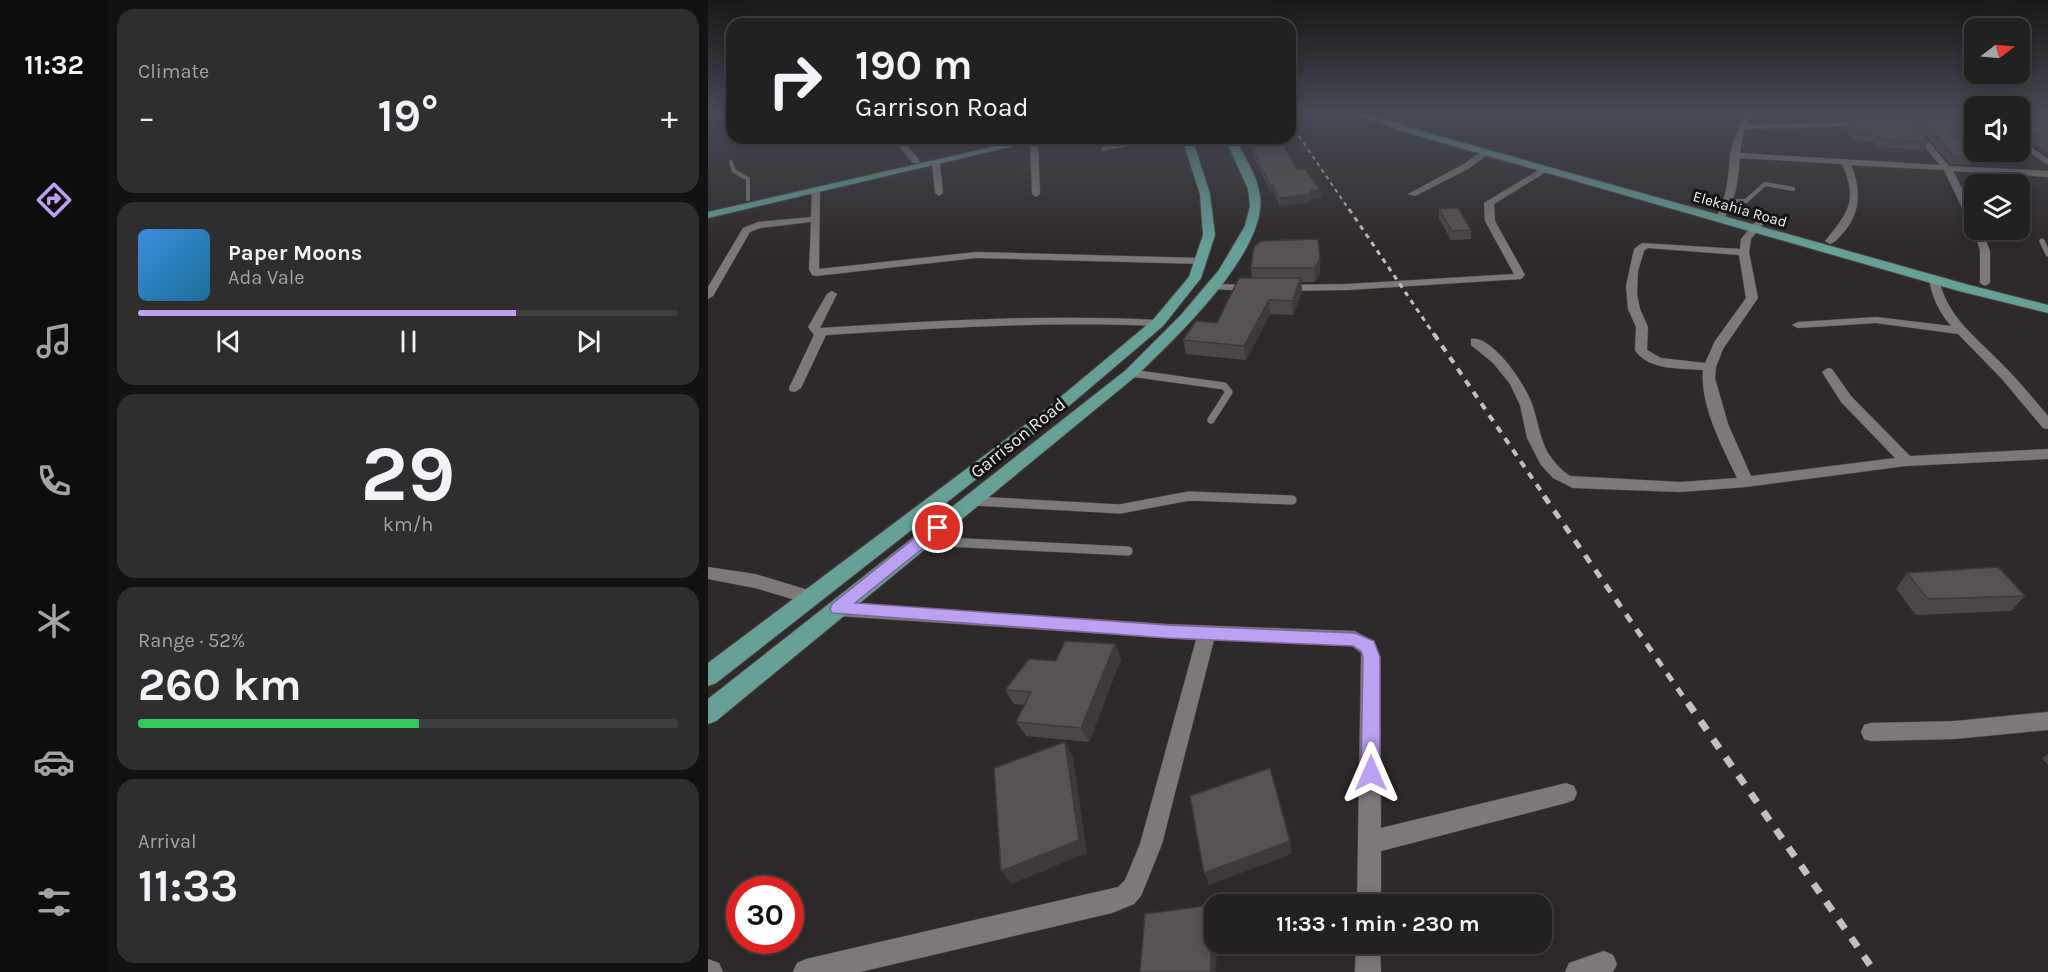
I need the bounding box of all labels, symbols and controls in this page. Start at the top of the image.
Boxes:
north arrow [1964,18,2030,84]
map controls [1964,18,2030,240]
text: 190 m [855,40,973,90]
icon: right [756,42,834,120]
text: 11:32 [24,49,84,81]
text: Climate [138,60,209,83]
text: 19° [378,90,438,142]
text: Garrison Road [855,91,1029,123]
button: sound [1964,96,2030,162]
text: − [138,98,155,136]
text: + [661,98,678,136]
button: layers [1964,174,2030,240]
icon: directions [33,179,75,221]
street label: Elekahia Road [1691,187,1789,231]
text: Paper Moons [228,240,362,266]
text: Ada Vale [228,266,305,289]
icon: music [33,320,75,362]
icon: previous [212,325,245,358]
icon: pause [392,325,425,358]
icon: next [572,325,605,358]
street label: Garrison Road [966,393,1070,483]
text: 29 [361,428,455,520]
icon: phone [33,460,75,502]
pin [912,502,963,553]
icon: arrive [921,511,954,544]
text: km/h [383,513,433,536]
icon: climate [33,600,75,642]
text: Range · 52% [138,629,245,652]
text: 260 km [138,659,302,711]
icon: car [33,741,75,783]
position arrow [1339,741,1403,805]
text: Arrival [138,830,197,853]
text: 11:33 [138,860,238,912]
speed limit sign: 30 [726,876,804,954]
icon: filters [33,881,75,923]
text: 11:33 · 1 min · 230 m [1276,911,1480,937]

